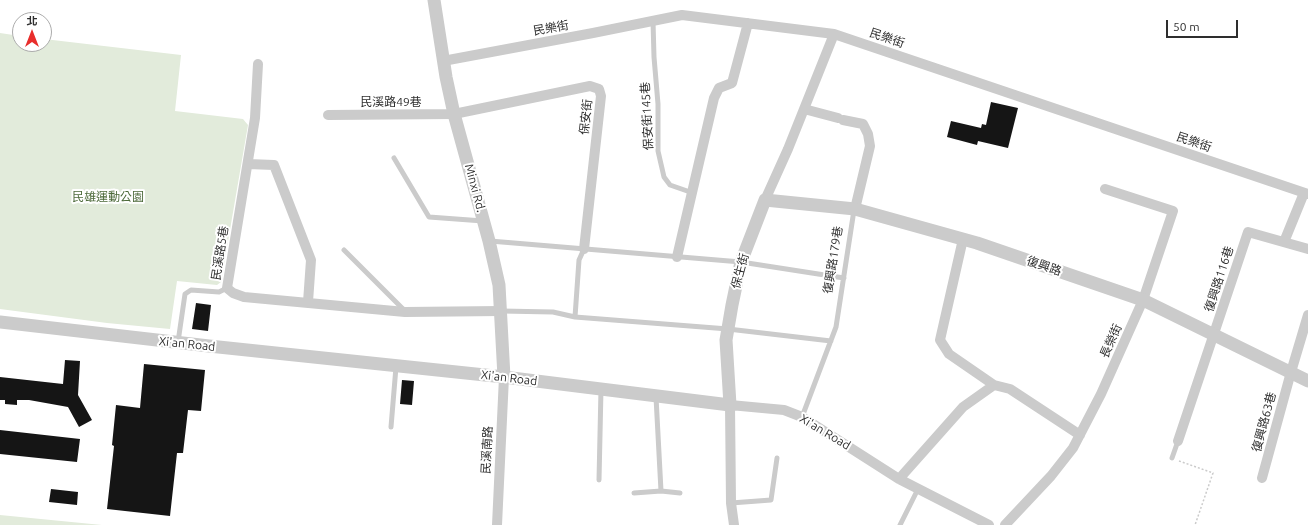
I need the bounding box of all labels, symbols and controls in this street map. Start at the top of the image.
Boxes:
north arrow [12,12,52,52]
scale bar [1168,12,1240,38]
text: 北 [27,15,38,27]
street label: 民樂街 [532,18,570,38]
text: 50 m [1173,20,1200,33]
street label: 民樂街 [868,25,906,51]
street label: 保安街145巷 [638,82,656,150]
street label: 民溪路49巷 [360,95,422,109]
street label: 保安街 [577,98,595,136]
street label: 民樂街 [1175,129,1213,155]
street label: Minxi Rd. [462,162,488,214]
park label: 民雄運動公園 [72,190,144,204]
street label: 民溪路5巷 [209,225,231,281]
street label: 復興路179巷 [821,225,845,295]
street label: 復興路116巷 [1202,244,1236,314]
street label: 保生街 [728,252,752,290]
street label: 復興路 [1025,253,1063,279]
street label: 長榮街 [1097,322,1125,360]
street label: Xi'an Road [158,334,216,354]
street label: Xi'an Road [480,367,538,389]
street label: 復興路63巷 [1249,390,1279,454]
street label: Xi'an Road [797,411,853,453]
street label: 民溪南路 [479,426,495,474]

